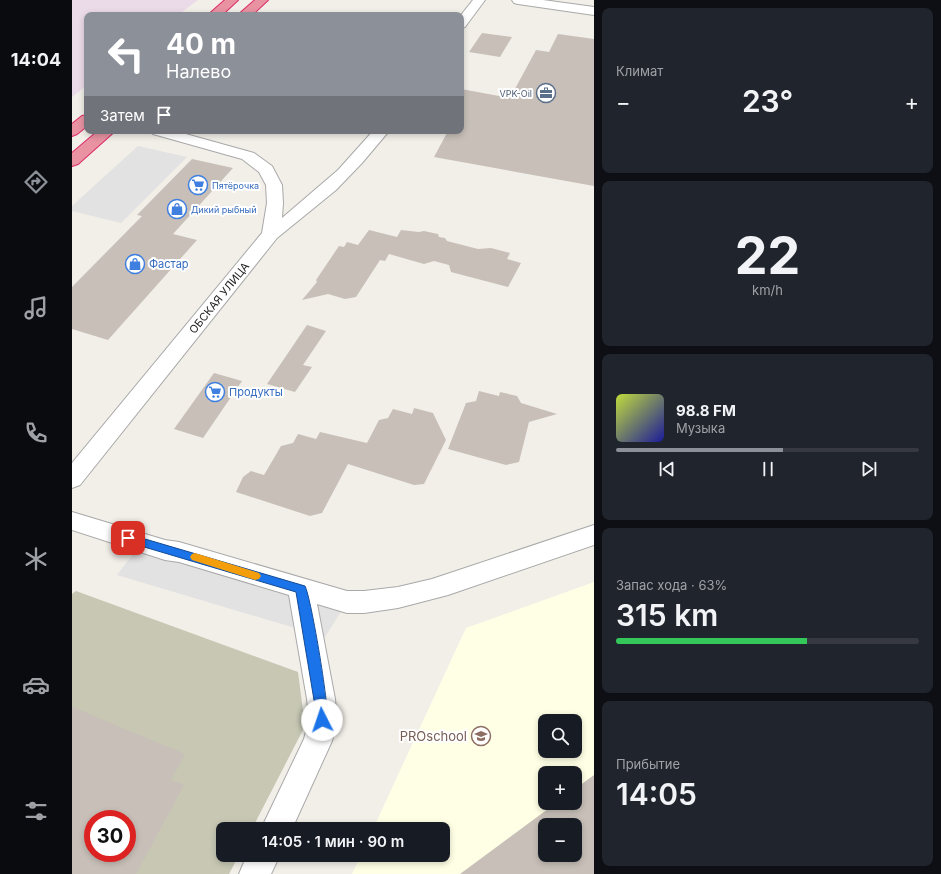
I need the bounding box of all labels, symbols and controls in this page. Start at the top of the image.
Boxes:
text: 40 m [166,27,236,61]
icon: left [100,28,152,80]
text: 14:04 [11,49,61,70]
text: Налево [166,61,231,82]
text: Климат [616,63,663,79]
office icon: VPK-Oil [535,82,557,104]
text: 23° [742,83,793,119]
place label: VPK-Oil [500,88,532,99]
text: − [616,89,631,115]
text: + [904,89,919,115]
icon: arrive [153,104,175,126]
text: Затем [100,106,145,125]
icon: directions [22,168,50,196]
supermarket icon: Пятёрочка [187,174,209,196]
place label: Пятёрочка [212,180,259,191]
shop icon: Дикий рыбный [166,198,188,220]
place label: Дикий рыбный [191,204,257,215]
text: 22 [735,224,800,287]
shop icon: Фастар [124,253,146,275]
place label: Фастар [149,257,189,271]
street label: ОБСКАЯ УЛИЦА [186,259,252,336]
text: km/h [752,282,783,298]
icon: music [22,294,50,322]
supermarket icon: Продукты [204,381,226,403]
place label: Продукты [229,385,283,399]
text: 98.8 FM [676,401,736,420]
icon: phone [22,419,50,447]
text: Музыка [676,420,725,436]
icon: previous [656,458,678,480]
icon: pause [757,458,779,480]
icon: next [858,458,880,480]
pin [111,521,145,555]
icon: arrive [117,527,139,549]
icon: climate [22,545,50,573]
text: Запас хода · 63% [616,577,727,593]
text: 315 km [616,597,718,633]
icon: car [22,671,50,699]
position arrow [301,699,343,741]
map controls [538,714,582,862]
button: search [538,714,582,758]
school or university icon: PROschool [470,725,492,747]
place label: PROschool [400,728,467,744]
text: Прибытие [616,756,680,772]
button: + [538,766,582,810]
text: 14:05 [616,776,697,812]
icon: filters [22,797,50,825]
speed limit sign: 30 [84,810,136,862]
button: − [538,818,582,862]
text: 14:05 · 1 мин · 90 m [262,832,404,851]

